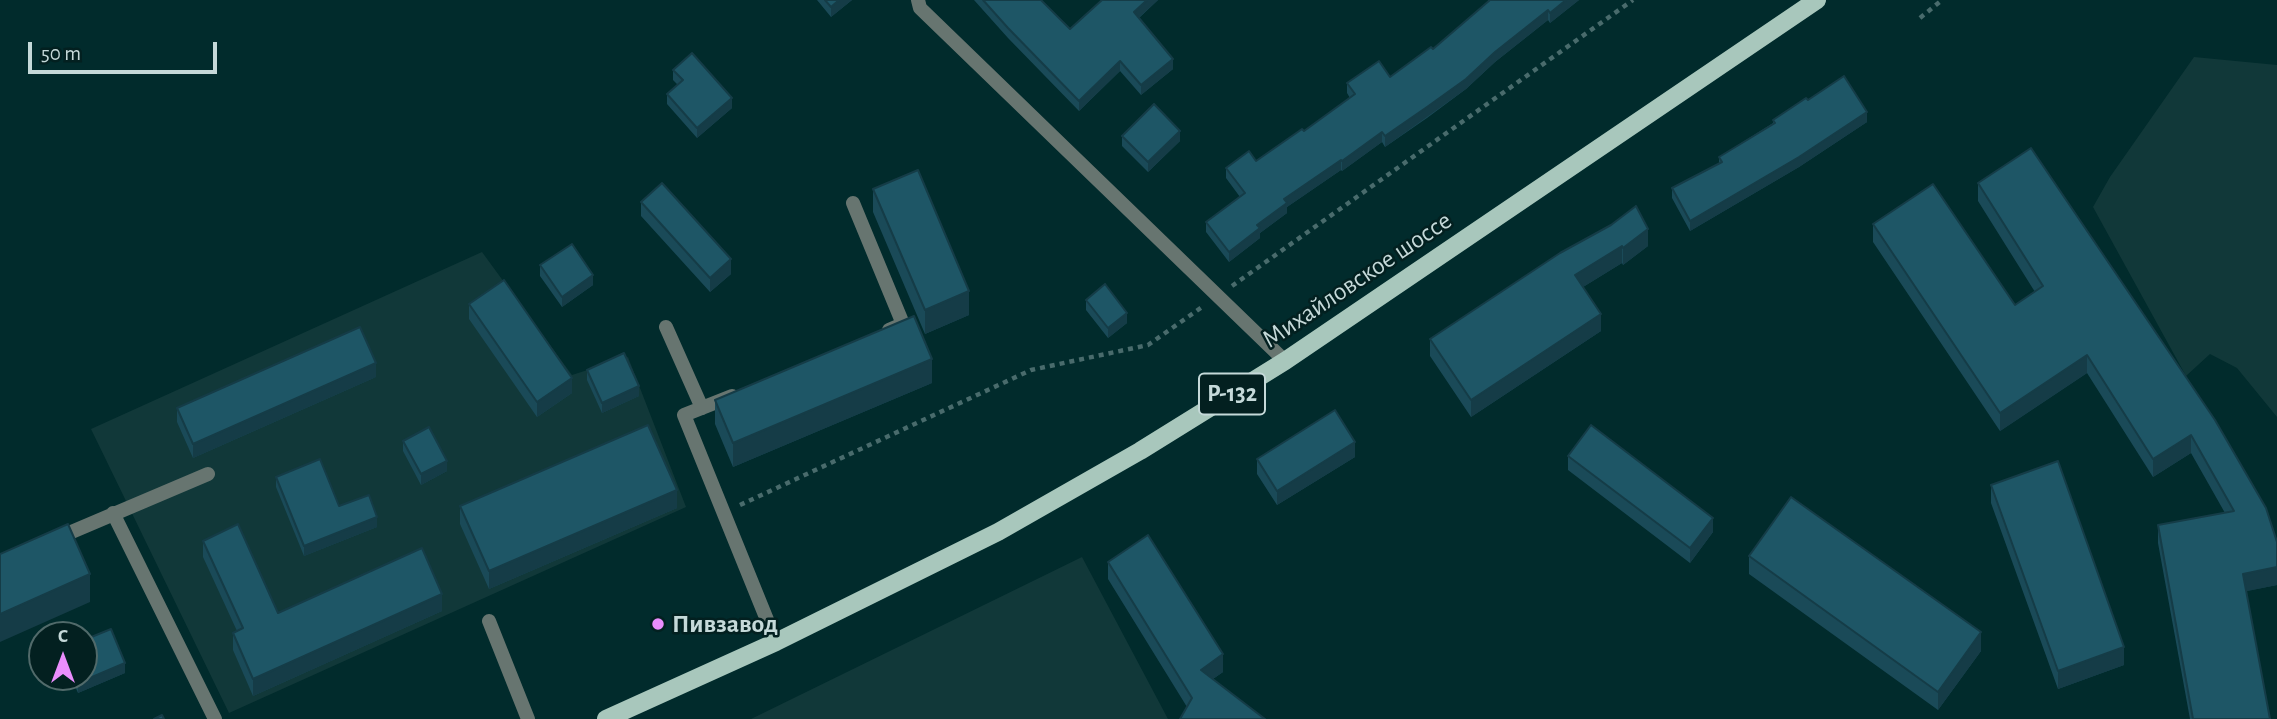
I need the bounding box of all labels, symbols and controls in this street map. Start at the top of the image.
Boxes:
scale bar [32,28,220,72]
text: 50 m [41,43,81,64]
street label: Михайловское шоссе [1256,205,1458,355]
road number: Р-132 [1199,374,1265,414]
place label: Пивзавод [672,608,778,640]
marker: Пивзавод [650,616,666,632]
north arrow [28,621,98,691]
text: С [58,627,68,646]

